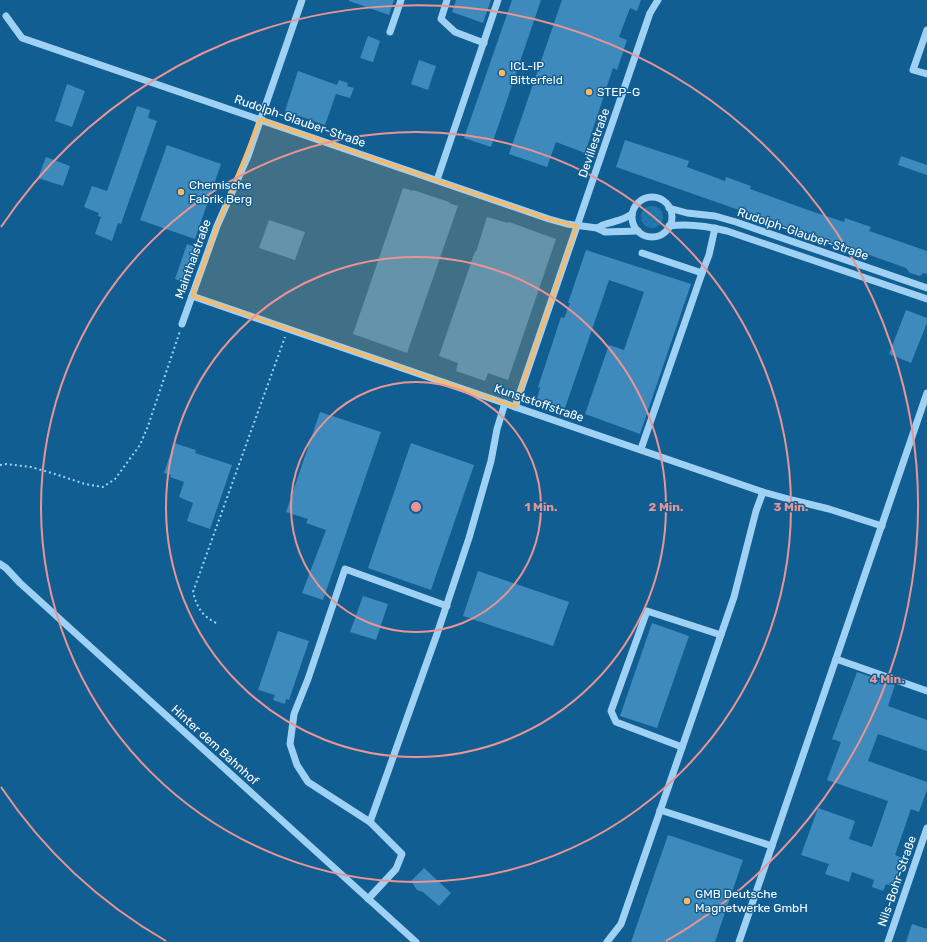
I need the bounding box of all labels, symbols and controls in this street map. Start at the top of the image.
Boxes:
place label: ICL-IP Bitterfeld [510,59,563,87]
marker: ICL-IP Bitterfeld [497,68,507,78]
place label: STEP-G [597,85,640,99]
marker: STEP-G [584,87,594,97]
street label: Rudolph-Glauber-Straße [233,92,368,150]
street label: Devillestraße [576,106,613,180]
place label: Chemische Fabrik Berg [189,178,252,206]
marker: Chemische Fabrik Berg [176,187,186,197]
street label: Rudolph-Glauber-Straße [736,205,871,263]
street label: Mainthalstraße [172,217,214,301]
street label: Kunststoffstraße [492,381,586,425]
centre of rings [409,500,423,514]
text: 1 Min. [524,500,558,514]
text: 2 Min. [649,500,683,514]
text: 3 Min. [774,500,808,514]
text: 4 Min. [869,672,905,686]
street label: Hinter dem Bahnhof [168,702,262,788]
street label: Nils-Bohr-Straße [875,834,919,928]
place label: GMB Deutsche Magnetwerke GmbH [695,887,808,915]
marker: GMB Deutsche Magnetwerke GmbH [682,896,692,906]

